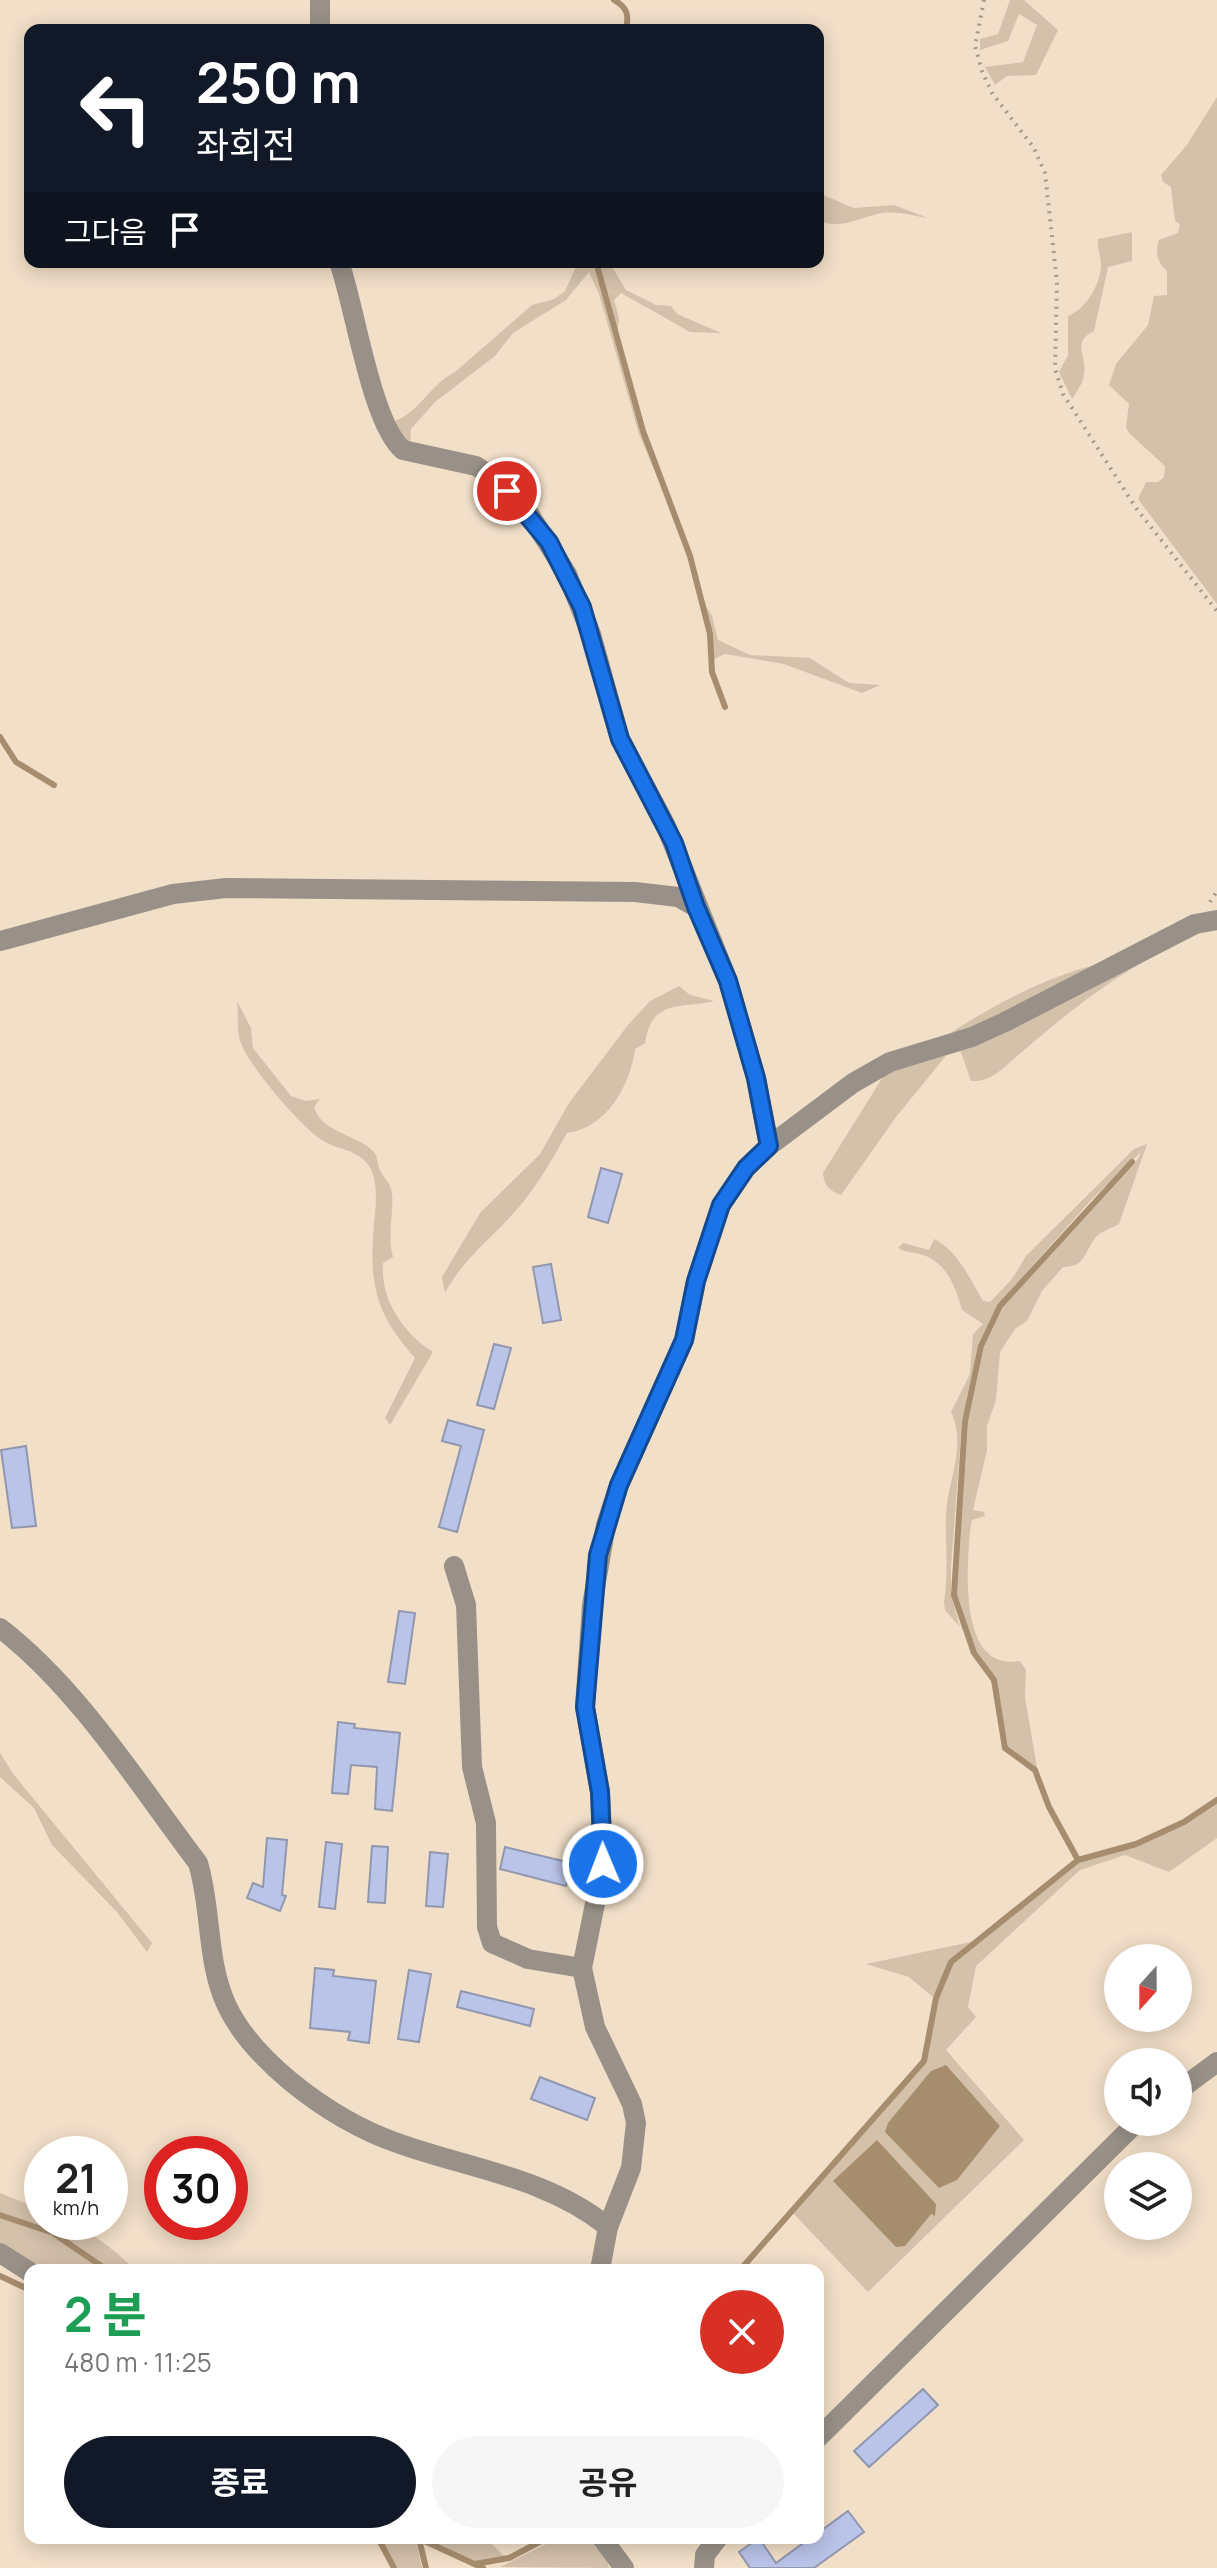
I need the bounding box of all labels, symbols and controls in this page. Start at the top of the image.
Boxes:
text: 250 m [196,43,361,120]
icon: left [64,56,168,160]
text: 좌회전 [196,120,295,169]
icon: arrive [163,208,207,252]
text: 그다음 [64,211,147,252]
pin [473,457,541,525]
icon: arrive [485,469,529,513]
position arrow [561,1822,645,1906]
north arrow [1104,1944,1192,2032]
map controls [1104,1944,1192,2240]
button: sound [1104,2048,1192,2136]
speed limit sign: 30 [144,2136,248,2240]
text: 21 [55,2150,97,2205]
button: layers [1104,2152,1192,2240]
text: km/h [53,2194,99,2221]
text: 2 분 [64,2281,146,2346]
button: close [700,2290,784,2374]
text: 480 m · 11:25 [64,2344,212,2380]
button: 종료 [64,2436,416,2528]
button: 공유 [432,2436,784,2528]

